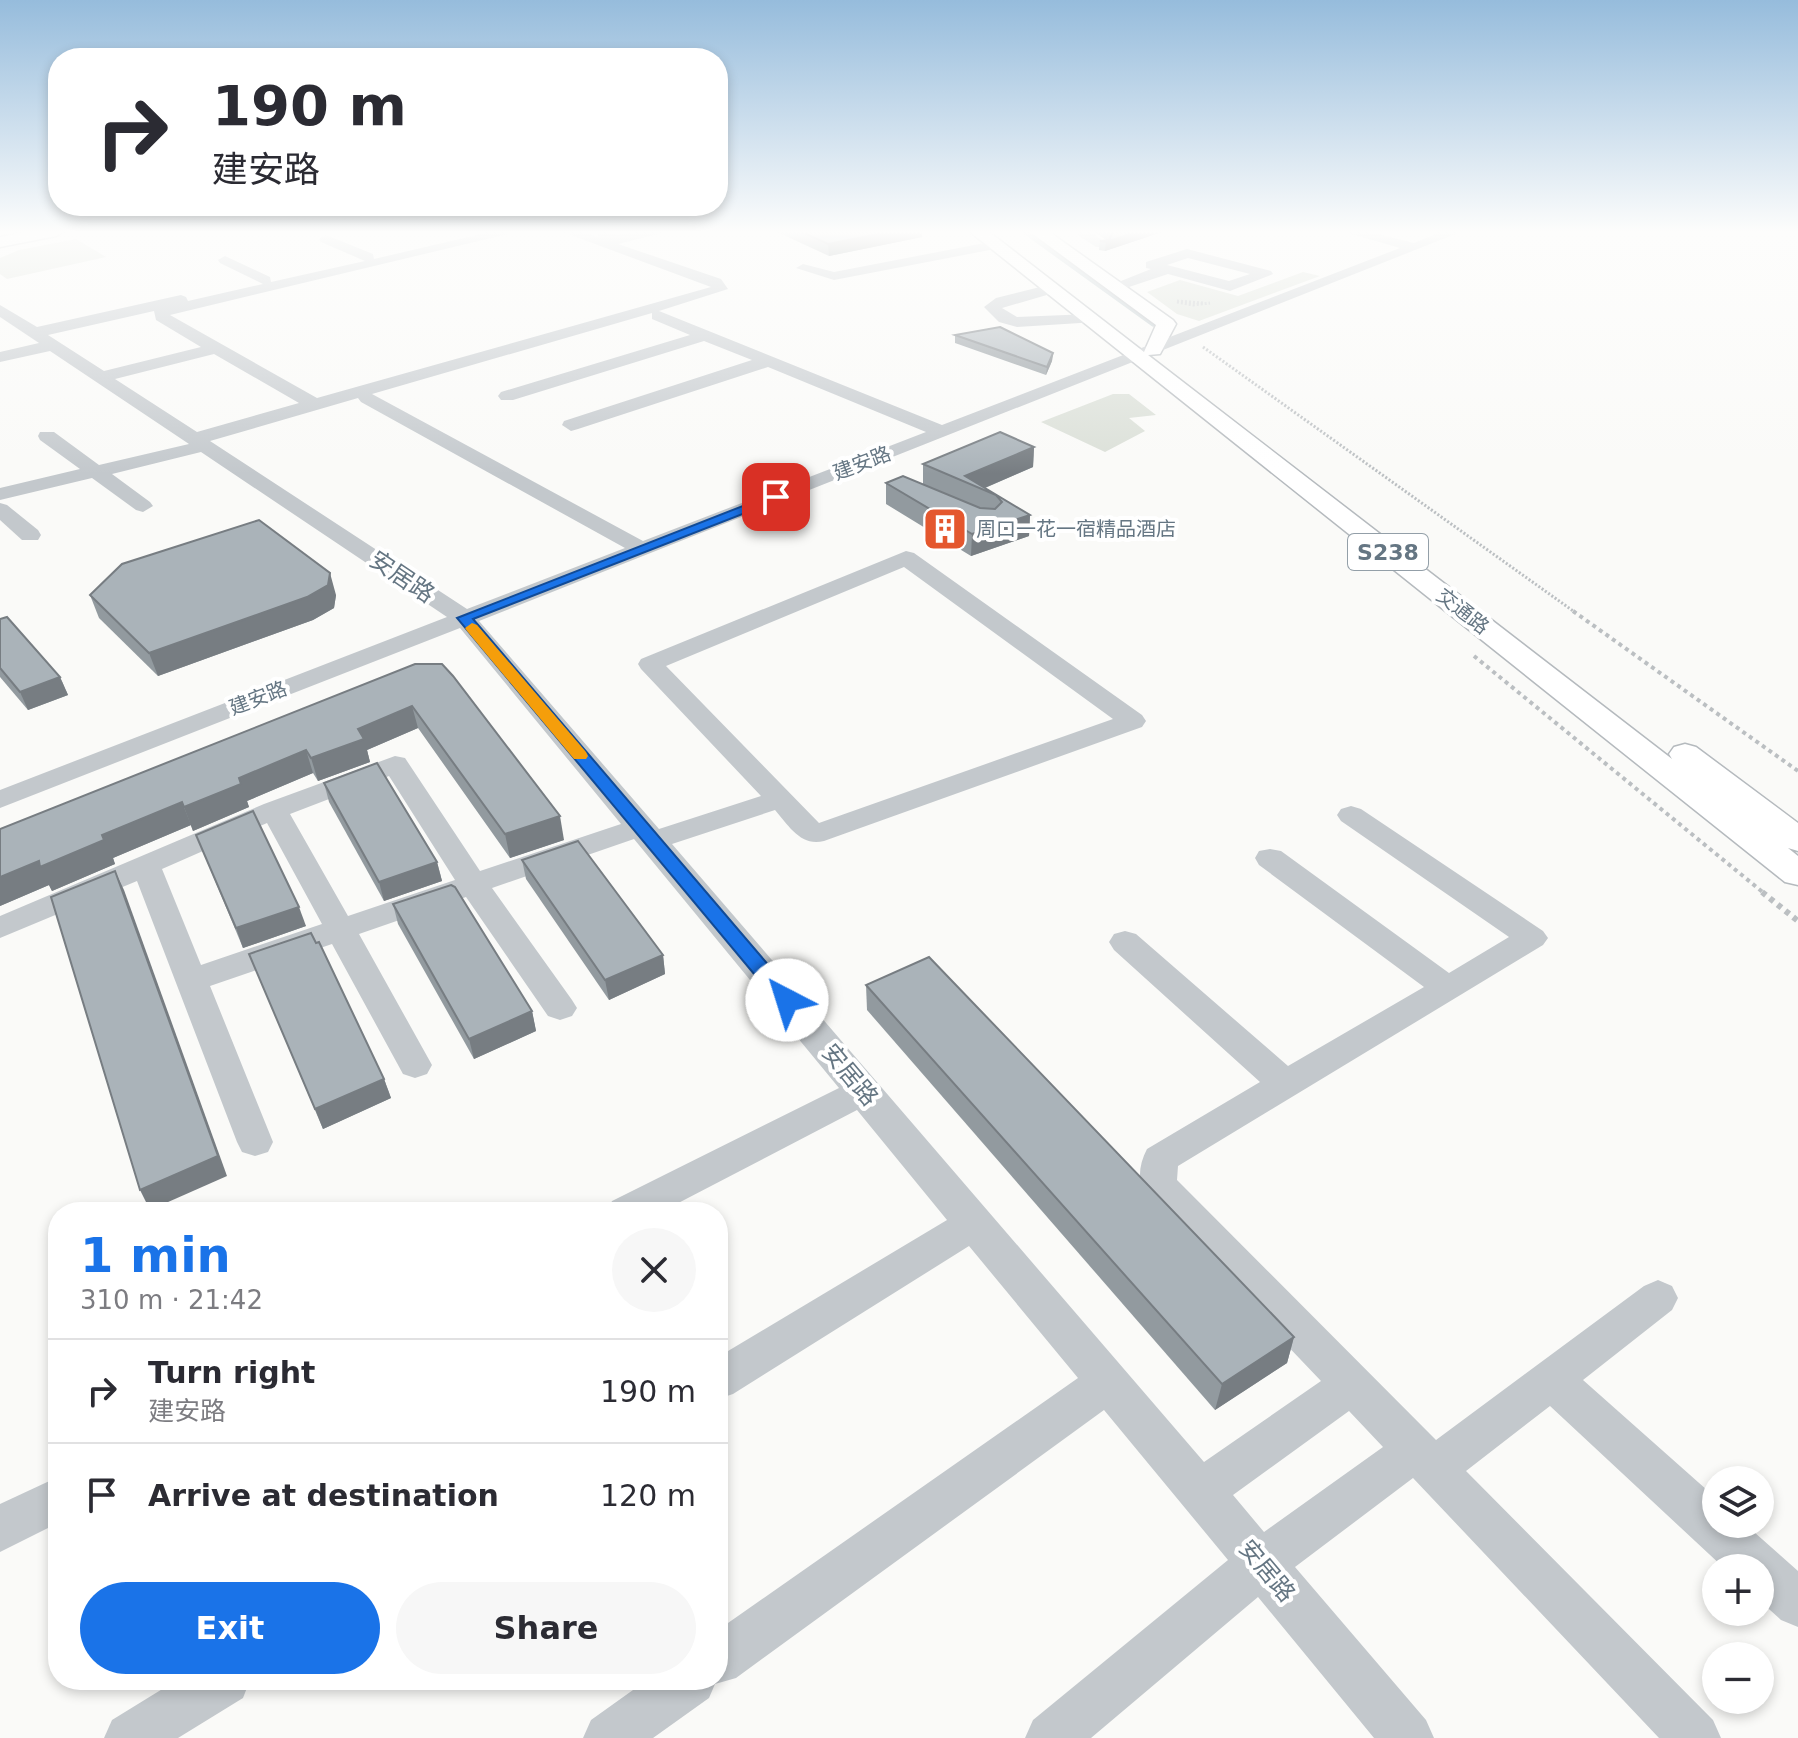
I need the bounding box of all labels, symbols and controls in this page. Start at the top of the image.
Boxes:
text: 190 m [212,73,407,138]
icon: right [80,80,184,184]
text: 建安路 [212,149,320,190]
street label: 建安路 [830,441,894,485]
pin [742,463,810,531]
icon: arrive [754,475,798,519]
building icon: 周口一花一宿精品酒店 [921,505,969,553]
place label: 周口一花一宿精品酒店 [976,517,1176,541]
road number: S238 [1348,534,1428,570]
street label: 安居路 [364,545,440,609]
street label: 交通路 [1432,583,1494,639]
street label: 建安路 [226,676,290,720]
position arrow [745,958,829,1042]
street label: 安居路 [816,1038,884,1112]
text: 1 min [80,1227,231,1283]
button: close [612,1228,696,1312]
text: 310 m · 21:42 [80,1285,263,1315]
text: Turn right [148,1355,315,1390]
icon: right [80,1369,124,1413]
text: 190 m [600,1374,696,1409]
text: 建安路 [148,1396,226,1426]
map controls [1702,1466,1774,1714]
button: layers [1702,1466,1774,1538]
icon: arrive [80,1473,124,1517]
text: Arrive at destination [148,1478,499,1513]
text: 120 m [600,1478,696,1513]
street label: 安居路 [1233,1534,1301,1608]
button: + [1702,1554,1774,1626]
button: Exit [80,1582,380,1674]
button: Share [396,1582,696,1674]
button: − [1702,1642,1774,1714]

